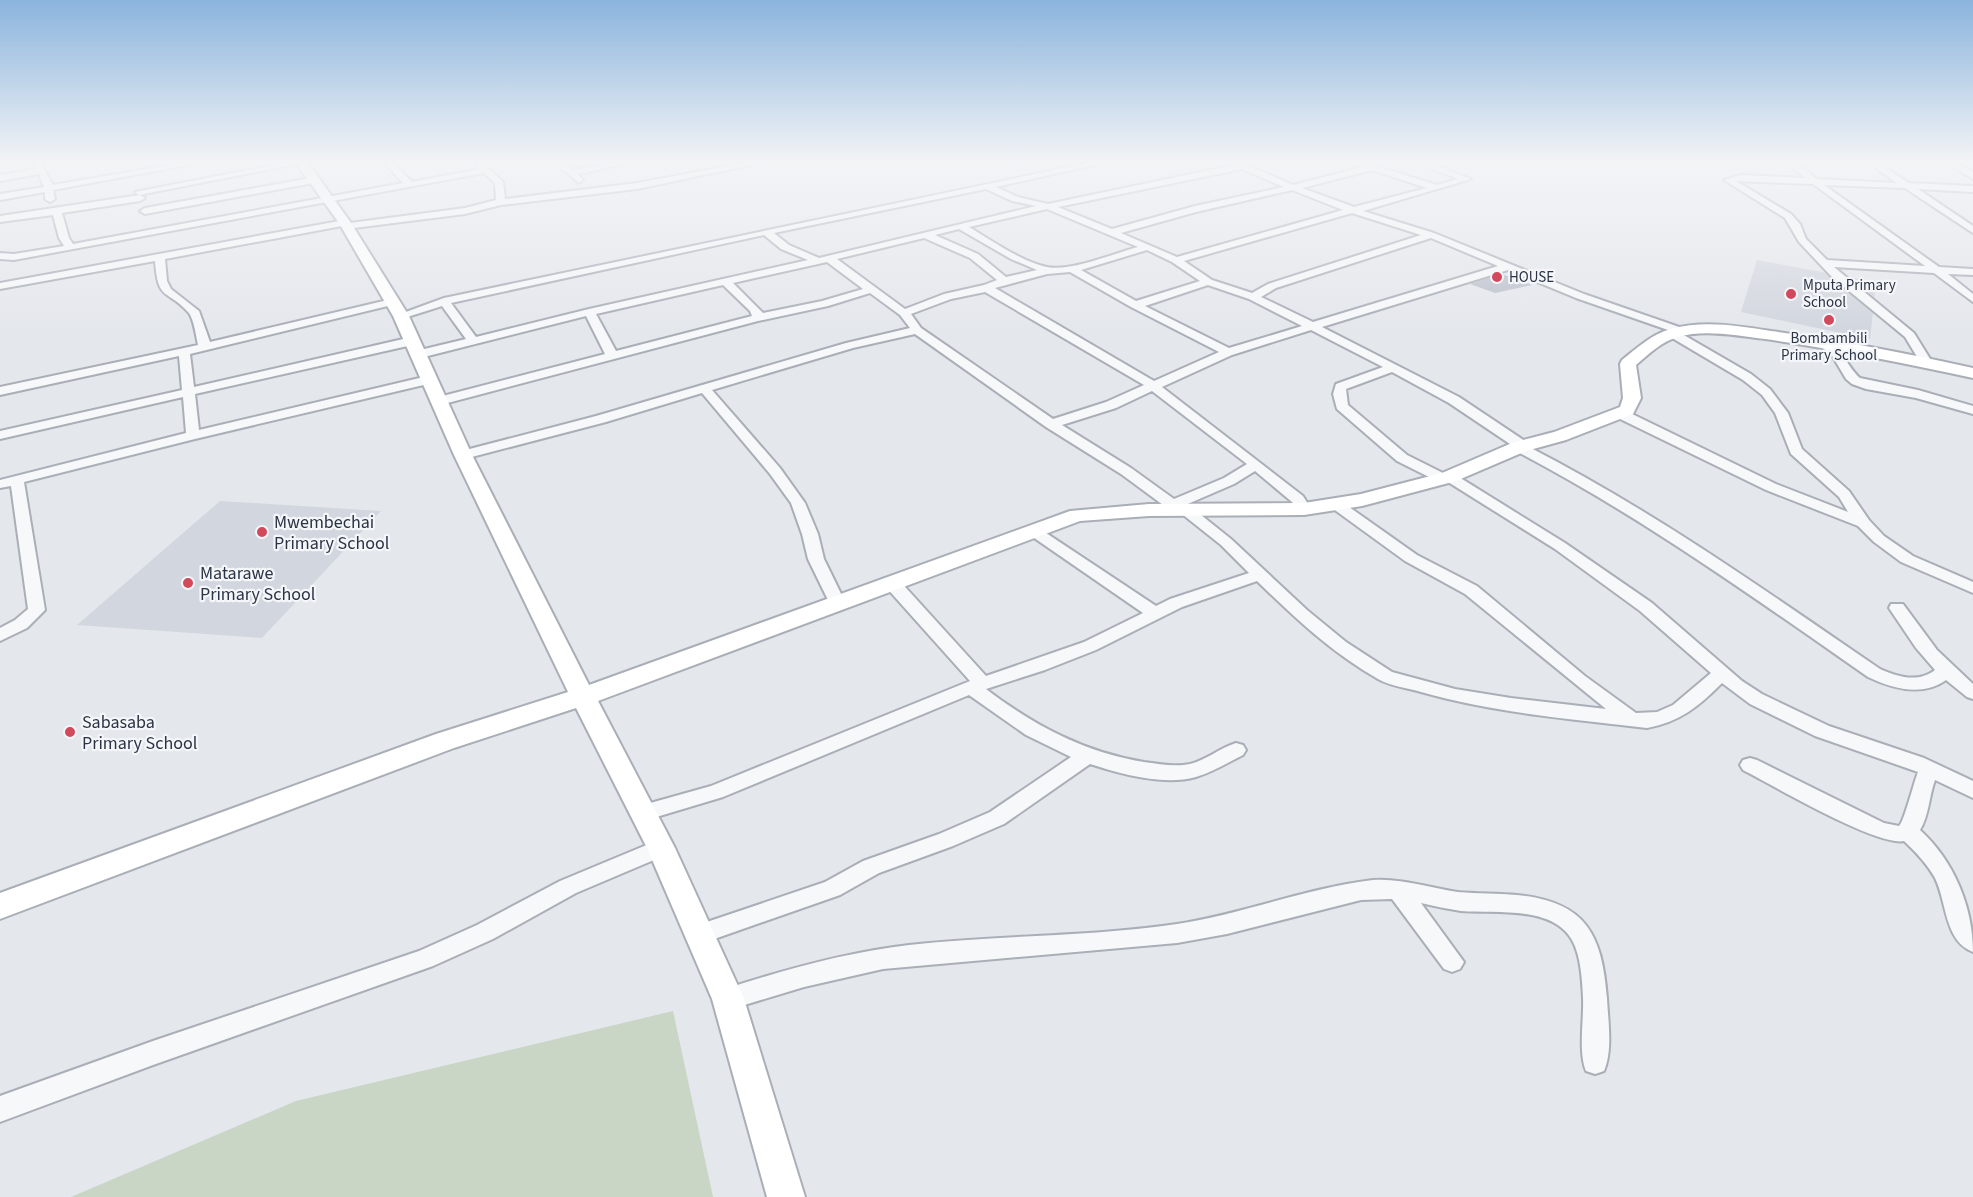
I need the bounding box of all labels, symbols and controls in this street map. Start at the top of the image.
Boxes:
place label: HOUSE [1509,267,1554,288]
marker: HOUSE [1490,270,1504,284]
place label: Mputa Primary School [1803,275,1896,313]
marker: Mputa Primary School [1784,287,1798,301]
marker: Bombambili Primary School [1822,313,1836,327]
place label: Bombambili Primary School [1781,328,1877,366]
place label: Mwembechai Primary School [274,510,389,556]
marker: Mwembechai Primary School [255,525,269,539]
place label: Matarawe Primary School [200,561,315,607]
marker: Matarawe Primary School [181,576,195,590]
place label: Sabasaba Primary School [82,710,197,756]
marker: Sabasaba Primary School [63,725,77,739]

